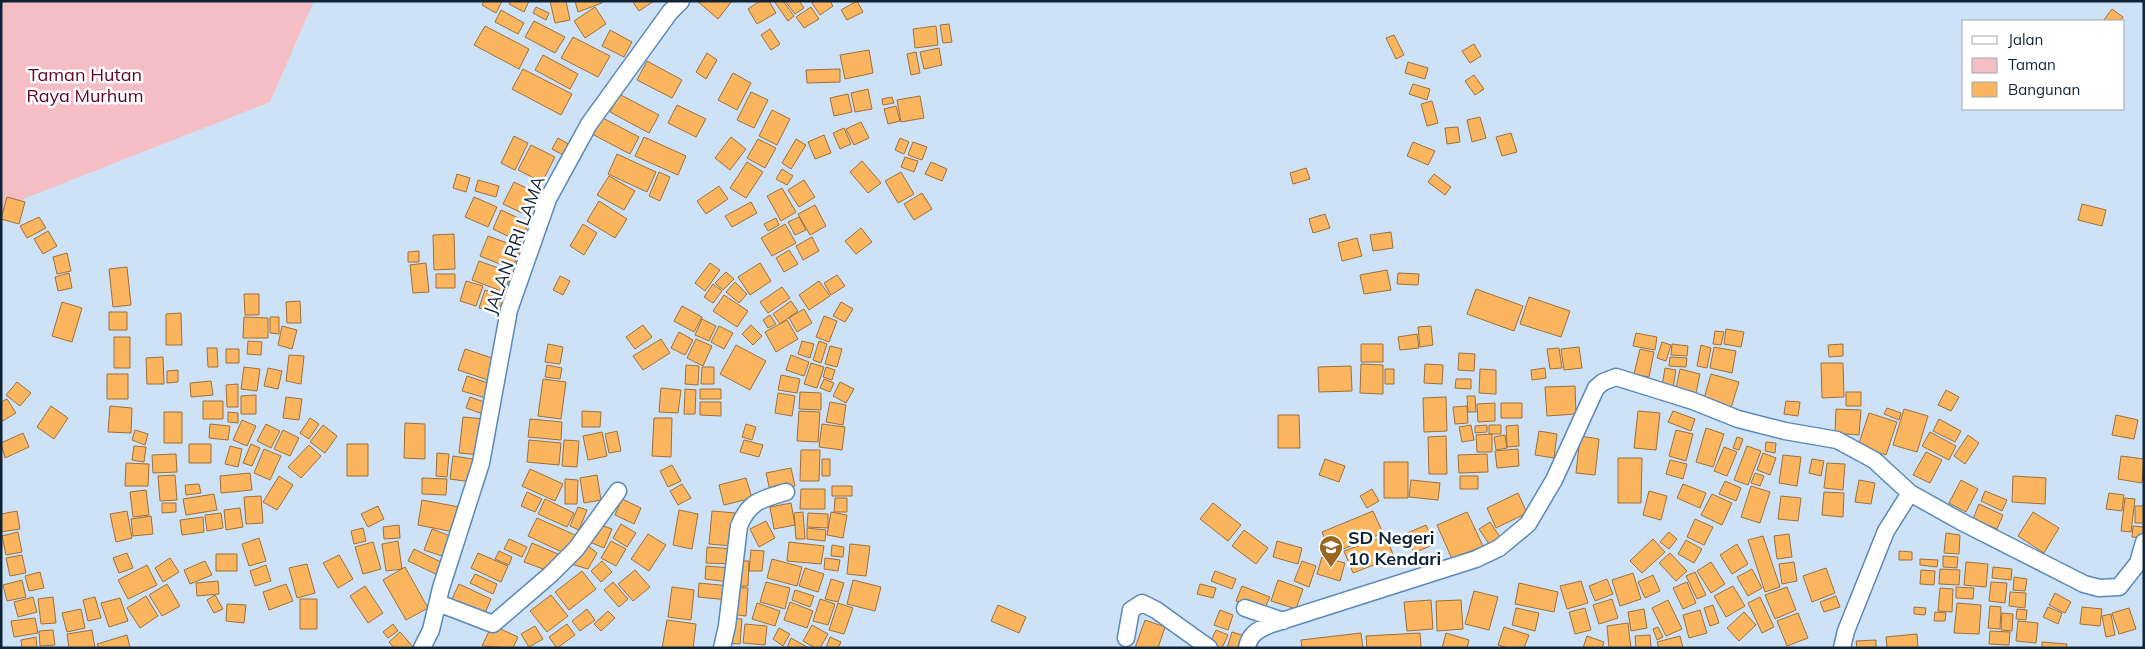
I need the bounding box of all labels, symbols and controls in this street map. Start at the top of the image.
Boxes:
legend [1962,20,2125,110]
text: Jalan [2008,30,2043,49]
text: Taman [2008,55,2056,74]
park label: Taman Hutan Raya Murhum [26,63,144,107]
text: Bangunan [2008,80,2080,99]
street label: JALAN RRI LAMA [478,173,550,317]
place label: SD Negeri 10 Kendari [1348,526,1441,570]
school or university icon: SD Negeri 10 Kendari [1318,534,1344,568]

